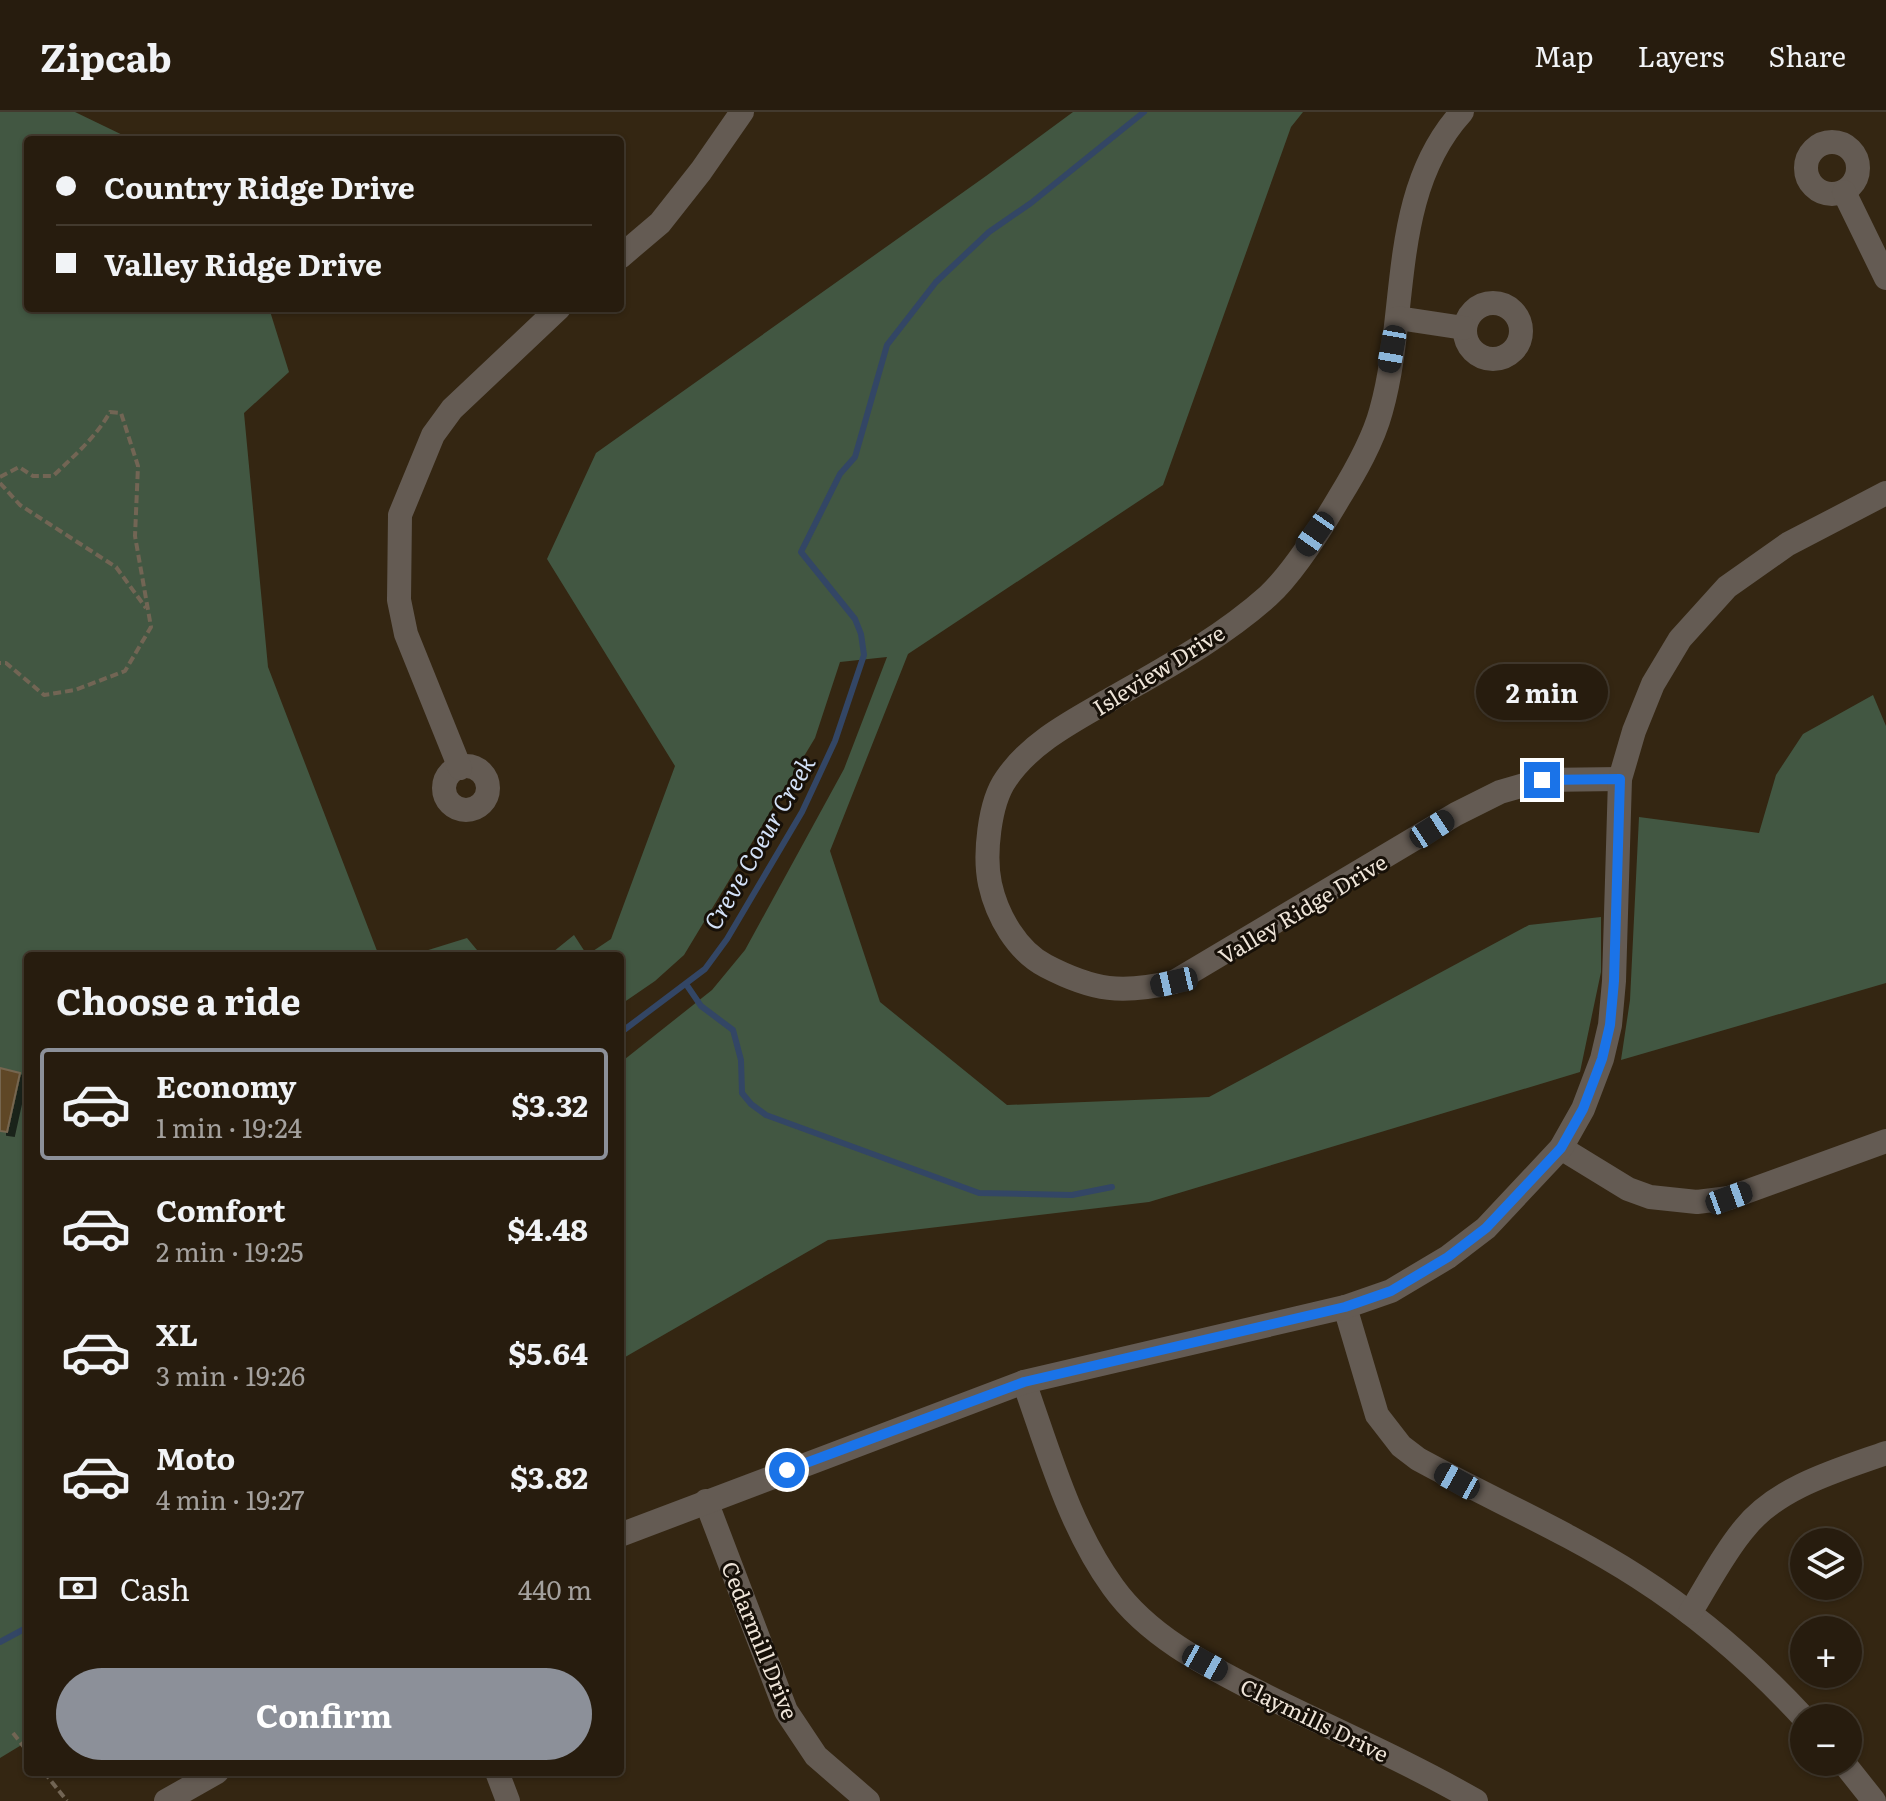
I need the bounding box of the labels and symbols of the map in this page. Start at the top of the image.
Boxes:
car [1376,323,1408,375]
car [1291,507,1339,561]
street label: Isleview Drive [1086,615,1230,723]
callout: 2 min [1476,664,1608,720]
water label: Creve Coeur Creek [694,748,823,936]
route end [1524,762,1560,798]
car [1405,806,1459,852]
street label: Valley Ridge Drive [1211,845,1393,971]
car [1148,965,1200,999]
car [1702,1179,1756,1217]
route start [769,1452,805,1488]
car [1430,1459,1484,1503]
street label: Cedarmill Drive [714,1556,808,1724]
car [1178,1641,1232,1685]
street label: Claymills Drive [1235,1669,1395,1769]

